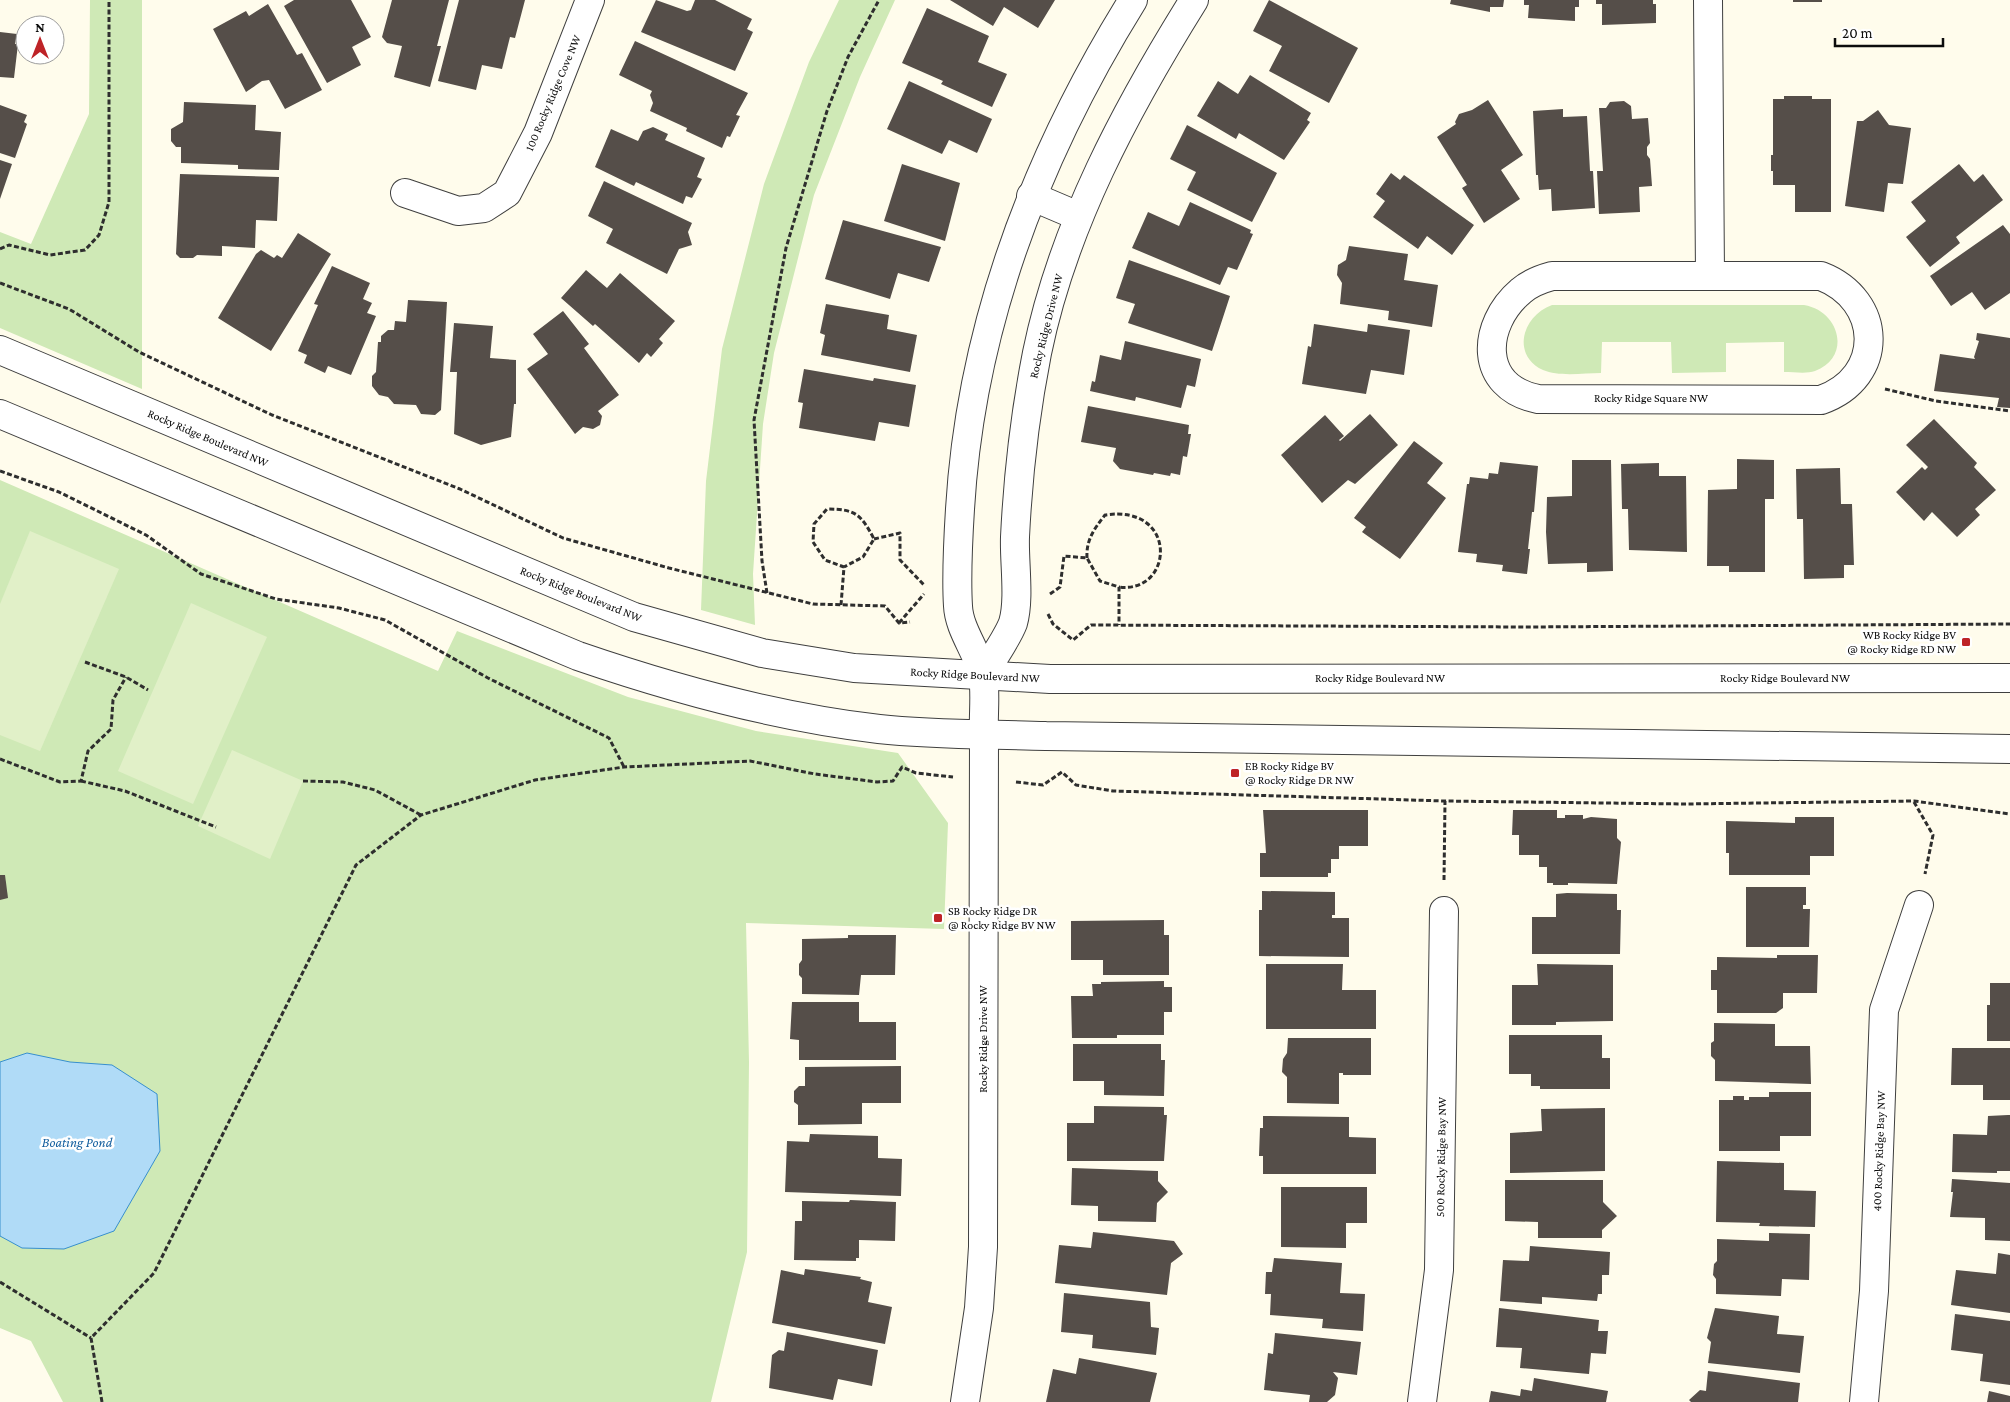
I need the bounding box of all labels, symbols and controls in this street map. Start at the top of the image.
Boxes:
north arrow [15,15,65,65]
scale bar [1835,15,1942,47]
text: N [35,19,45,35]
text: 20 m [1842,25,1873,41]
street label: 100 Rocky Ridge Cove NW [522,33,584,153]
street label: Rocky Ridge Drive NW [1026,272,1066,380]
street label: Rocky Ridge Square NW [1594,391,1708,405]
street label: Rocky Ridge Boulevard NW [145,406,271,470]
street label: Rocky Ridge Boulevard NW [518,563,644,625]
place label: WB Rocky Ridge BV @ Rocky Ridge RD NW [1847,628,1956,656]
marker: WB Rocky Ridge BV @ Rocky Ridge RD NW [1960,636,1972,648]
street label: Rocky Ridge Boulevard NW [910,665,1040,685]
street label: Rocky Ridge Boulevard NW [1315,671,1445,685]
street label: Rocky Ridge Boulevard NW [1720,671,1850,685]
place label: EB Rocky Ridge BV @ Rocky Ridge DR NW [1245,759,1354,787]
marker: EB Rocky Ridge BV @ Rocky Ridge DR NW [1229,767,1241,779]
place label: SB Rocky Ridge DR @ Rocky Ridge BV NW [948,904,1055,932]
marker: SB Rocky Ridge DR @ Rocky Ridge BV NW [932,912,944,924]
street label: Rocky Ridge Drive NW [976,985,990,1093]
street label: 400 Rocky Ridge Bay NW [1870,1090,1888,1212]
street label: 500 Rocky Ridge Bay NW [1433,1097,1449,1217]
water label: Boating Pond [42,1134,113,1150]

